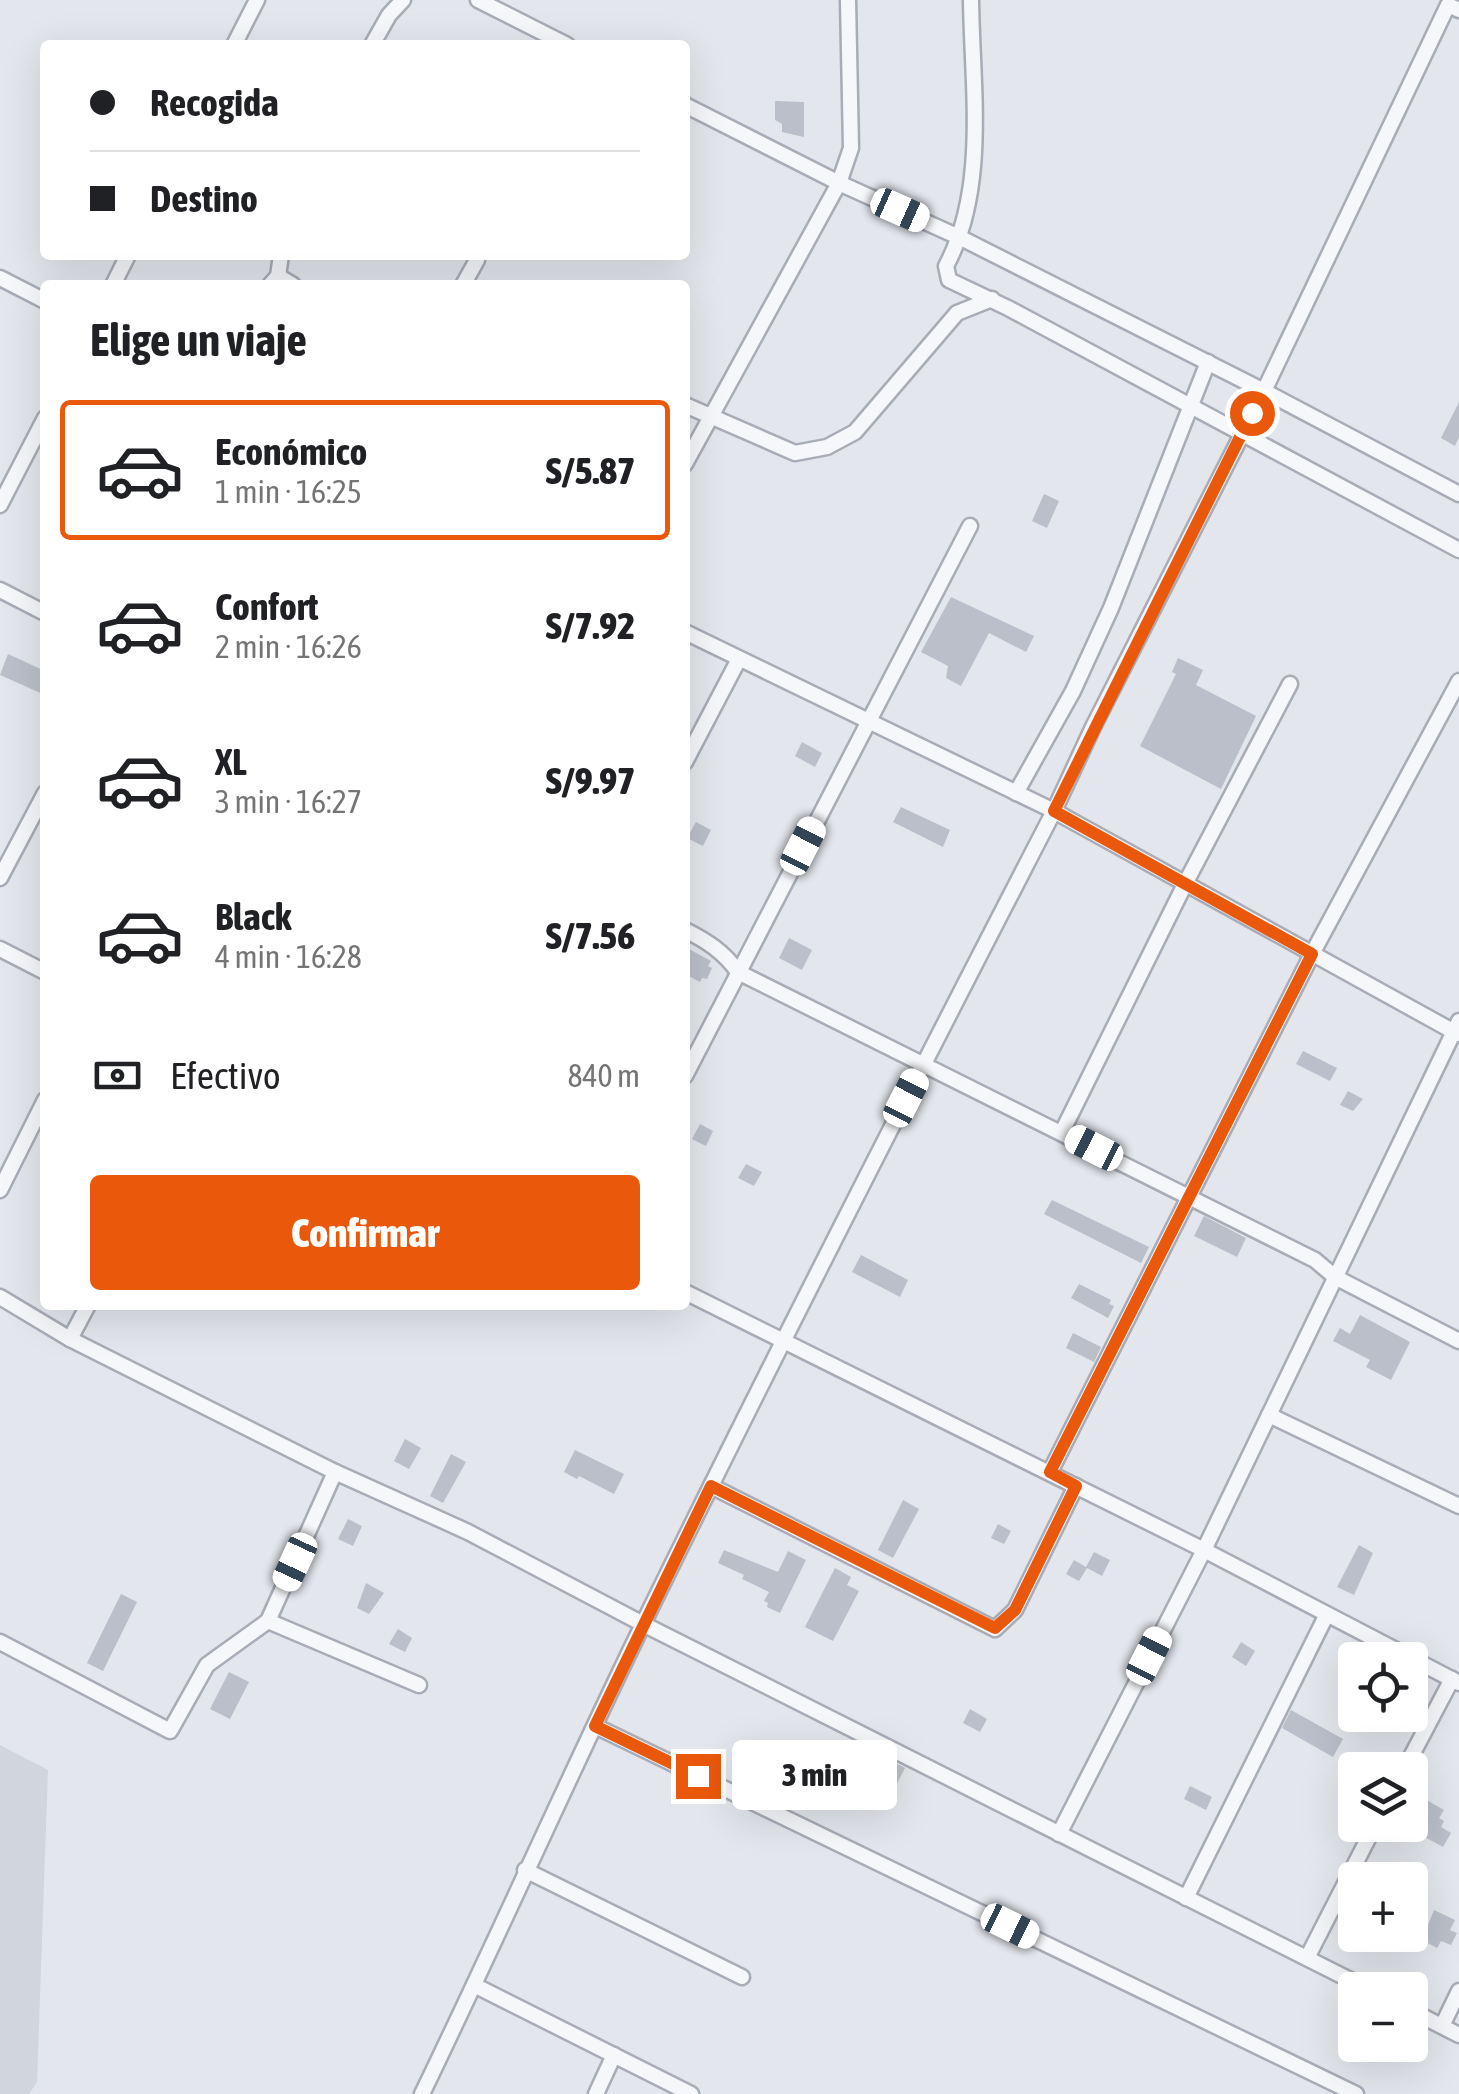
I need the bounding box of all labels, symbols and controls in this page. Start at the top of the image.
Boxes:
text: Recogida [150,81,279,124]
text: Destino [150,177,258,220]
car [866,184,934,236]
text: Elige un viaje [90,314,307,366]
route start [1230,391,1275,436]
icon: car [95,425,185,515]
text: Económico [215,430,367,473]
text: S/5.87 [546,449,635,492]
text: 1 min · 16:25 [215,473,362,510]
icon: car [95,580,185,670]
text: Confort [215,585,319,628]
text: S/7.92 [546,604,635,647]
text: 2 min · 16:26 [215,628,362,665]
icon: car [95,735,185,825]
text: XL [215,740,247,783]
text: S/9.97 [546,759,635,802]
text: 3 min · 16:27 [215,783,362,820]
car [776,812,830,880]
icon: car [95,890,185,980]
text: Black [215,895,292,938]
text: S/7.56 [546,914,635,957]
text: 4 min · 16:28 [215,938,362,975]
icon: cash [90,1048,145,1103]
text: Efectivo [170,1054,281,1097]
text: 840 m [567,1057,640,1094]
car [879,1064,933,1132]
car [1060,1121,1128,1175]
button: Confirmar [90,1175,640,1290]
car [269,1528,321,1596]
car [1122,1622,1176,1690]
map controls [1338,1642,1428,2062]
button: locate [1338,1642,1428,1732]
callout: 3 min [733,1741,898,1811]
button: layers [1338,1752,1428,1842]
route end [676,1754,721,1799]
text: 3 min [782,1756,847,1793]
button: + [1338,1862,1428,1952]
car [976,1899,1044,1953]
button: − [1338,1972,1428,2062]

